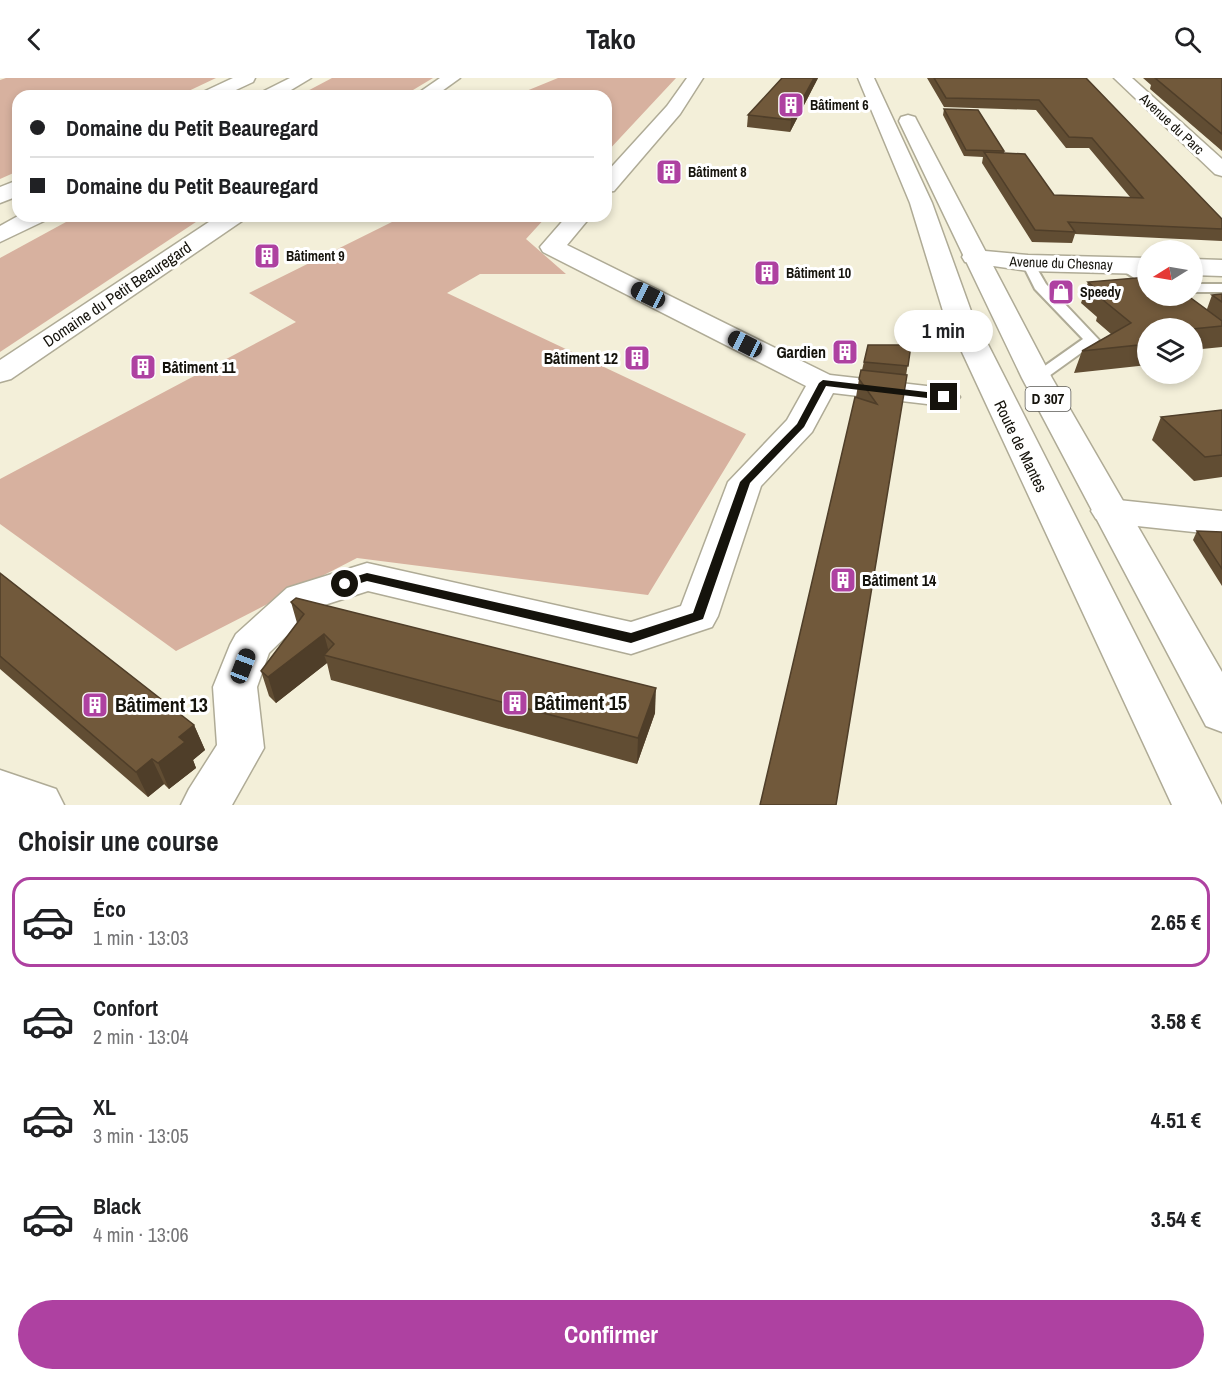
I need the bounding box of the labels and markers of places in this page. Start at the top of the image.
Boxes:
building icon: Bâtiment 6 [776,90,806,120]
place label: Bâtiment 6 [810,96,869,114]
building icon: Bâtiment 8 [654,157,684,187]
place label: Bâtiment 8 [688,163,747,181]
building icon: Bâtiment 9 [252,241,282,271]
place label: Bâtiment 9 [286,247,345,265]
building icon: Bâtiment 10 [752,258,782,288]
place label: Bâtiment 10 [786,264,851,282]
shop icon: Speedy [1046,277,1076,307]
place label: Speedy [1080,283,1121,301]
building icon: Gardien [830,337,860,367]
place label: Gardien [776,341,826,363]
building icon: Bâtiment 12 [622,343,652,373]
place label: Bâtiment 12 [544,347,618,369]
building icon: Bâtiment 11 [128,352,158,382]
place label: Bâtiment 11 [162,356,236,378]
building icon: Bâtiment 14 [828,565,858,595]
place label: Bâtiment 14 [862,569,937,591]
building icon: Bâtiment 15 [500,688,530,718]
place label: Bâtiment 15 [534,689,627,716]
building icon: Bâtiment 13 [80,690,110,720]
place label: Bâtiment 13 [115,691,208,718]

